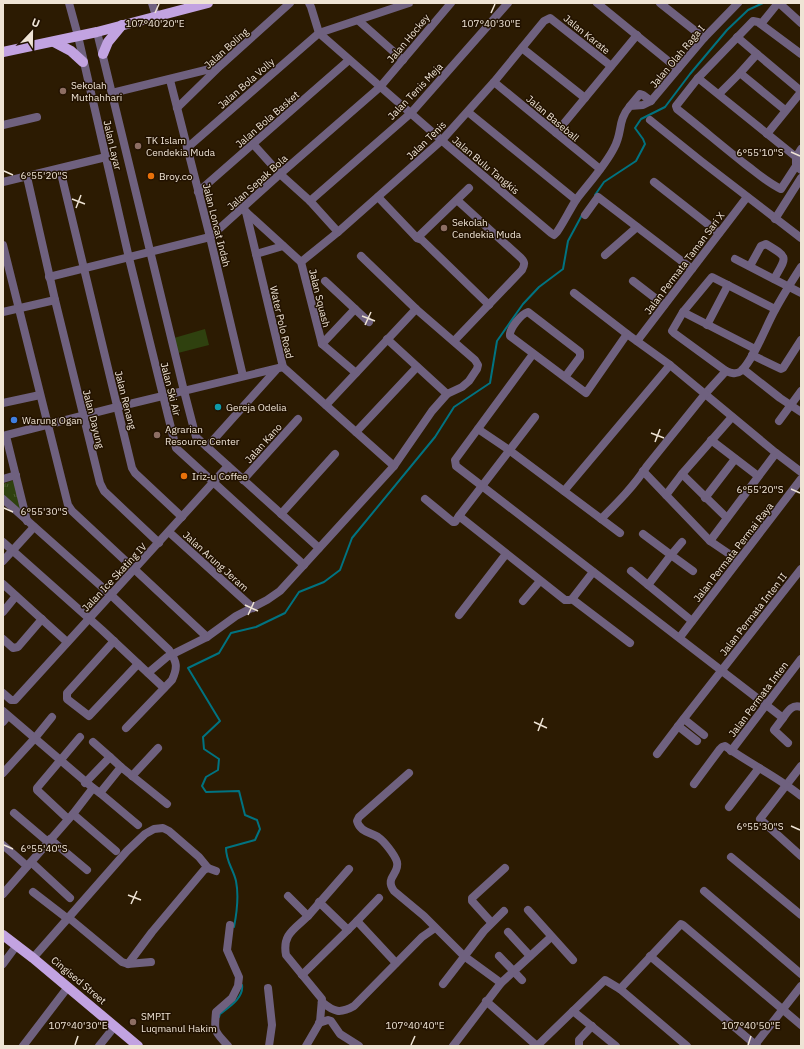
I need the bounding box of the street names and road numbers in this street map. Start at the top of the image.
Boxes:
street label: Jalan Hockey [384,11,433,65]
street label: Jalan Karate [561,12,613,57]
street label: Jalan Olah Raga I [647,22,708,90]
street label: Jalan Boling [202,25,252,72]
street label: Jalan Bola Volly [215,55,277,111]
street label: Jalan Tenis Meja [385,60,446,122]
street label: Jalan Bola Basket [233,88,302,151]
street label: Jalan Baseball [523,92,582,145]
street label: Jalan Tenis [404,118,449,162]
street label: Jalan Layar [100,119,125,172]
street label: Jalan Bulu Tangkis [450,134,522,197]
street label: Jalan Sepak Bola [224,151,291,213]
street label: Jalan Loncat Indah [200,182,233,268]
street label: Jalan Permata Taman Sari X [642,209,727,317]
street label: Jalan Squash [306,268,333,329]
street label: Water Polo Road [267,284,296,360]
street label: Jalan Ski Air [158,361,184,418]
street label: Jalan Renang [112,369,139,432]
street label: Jalan Dayung [80,388,107,451]
street label: Jalan Kano [242,420,285,466]
street label: Jalan Permata Permai Raya [691,499,777,605]
street label: Jalan Arung Jeram [180,528,251,594]
street label: Jalan Ice Skating IV [79,540,150,614]
street label: Jalan Permata Inten II [717,570,790,658]
street label: Jalan Permata Inten [726,659,791,740]
street label: Cingised Street [48,954,109,1008]

